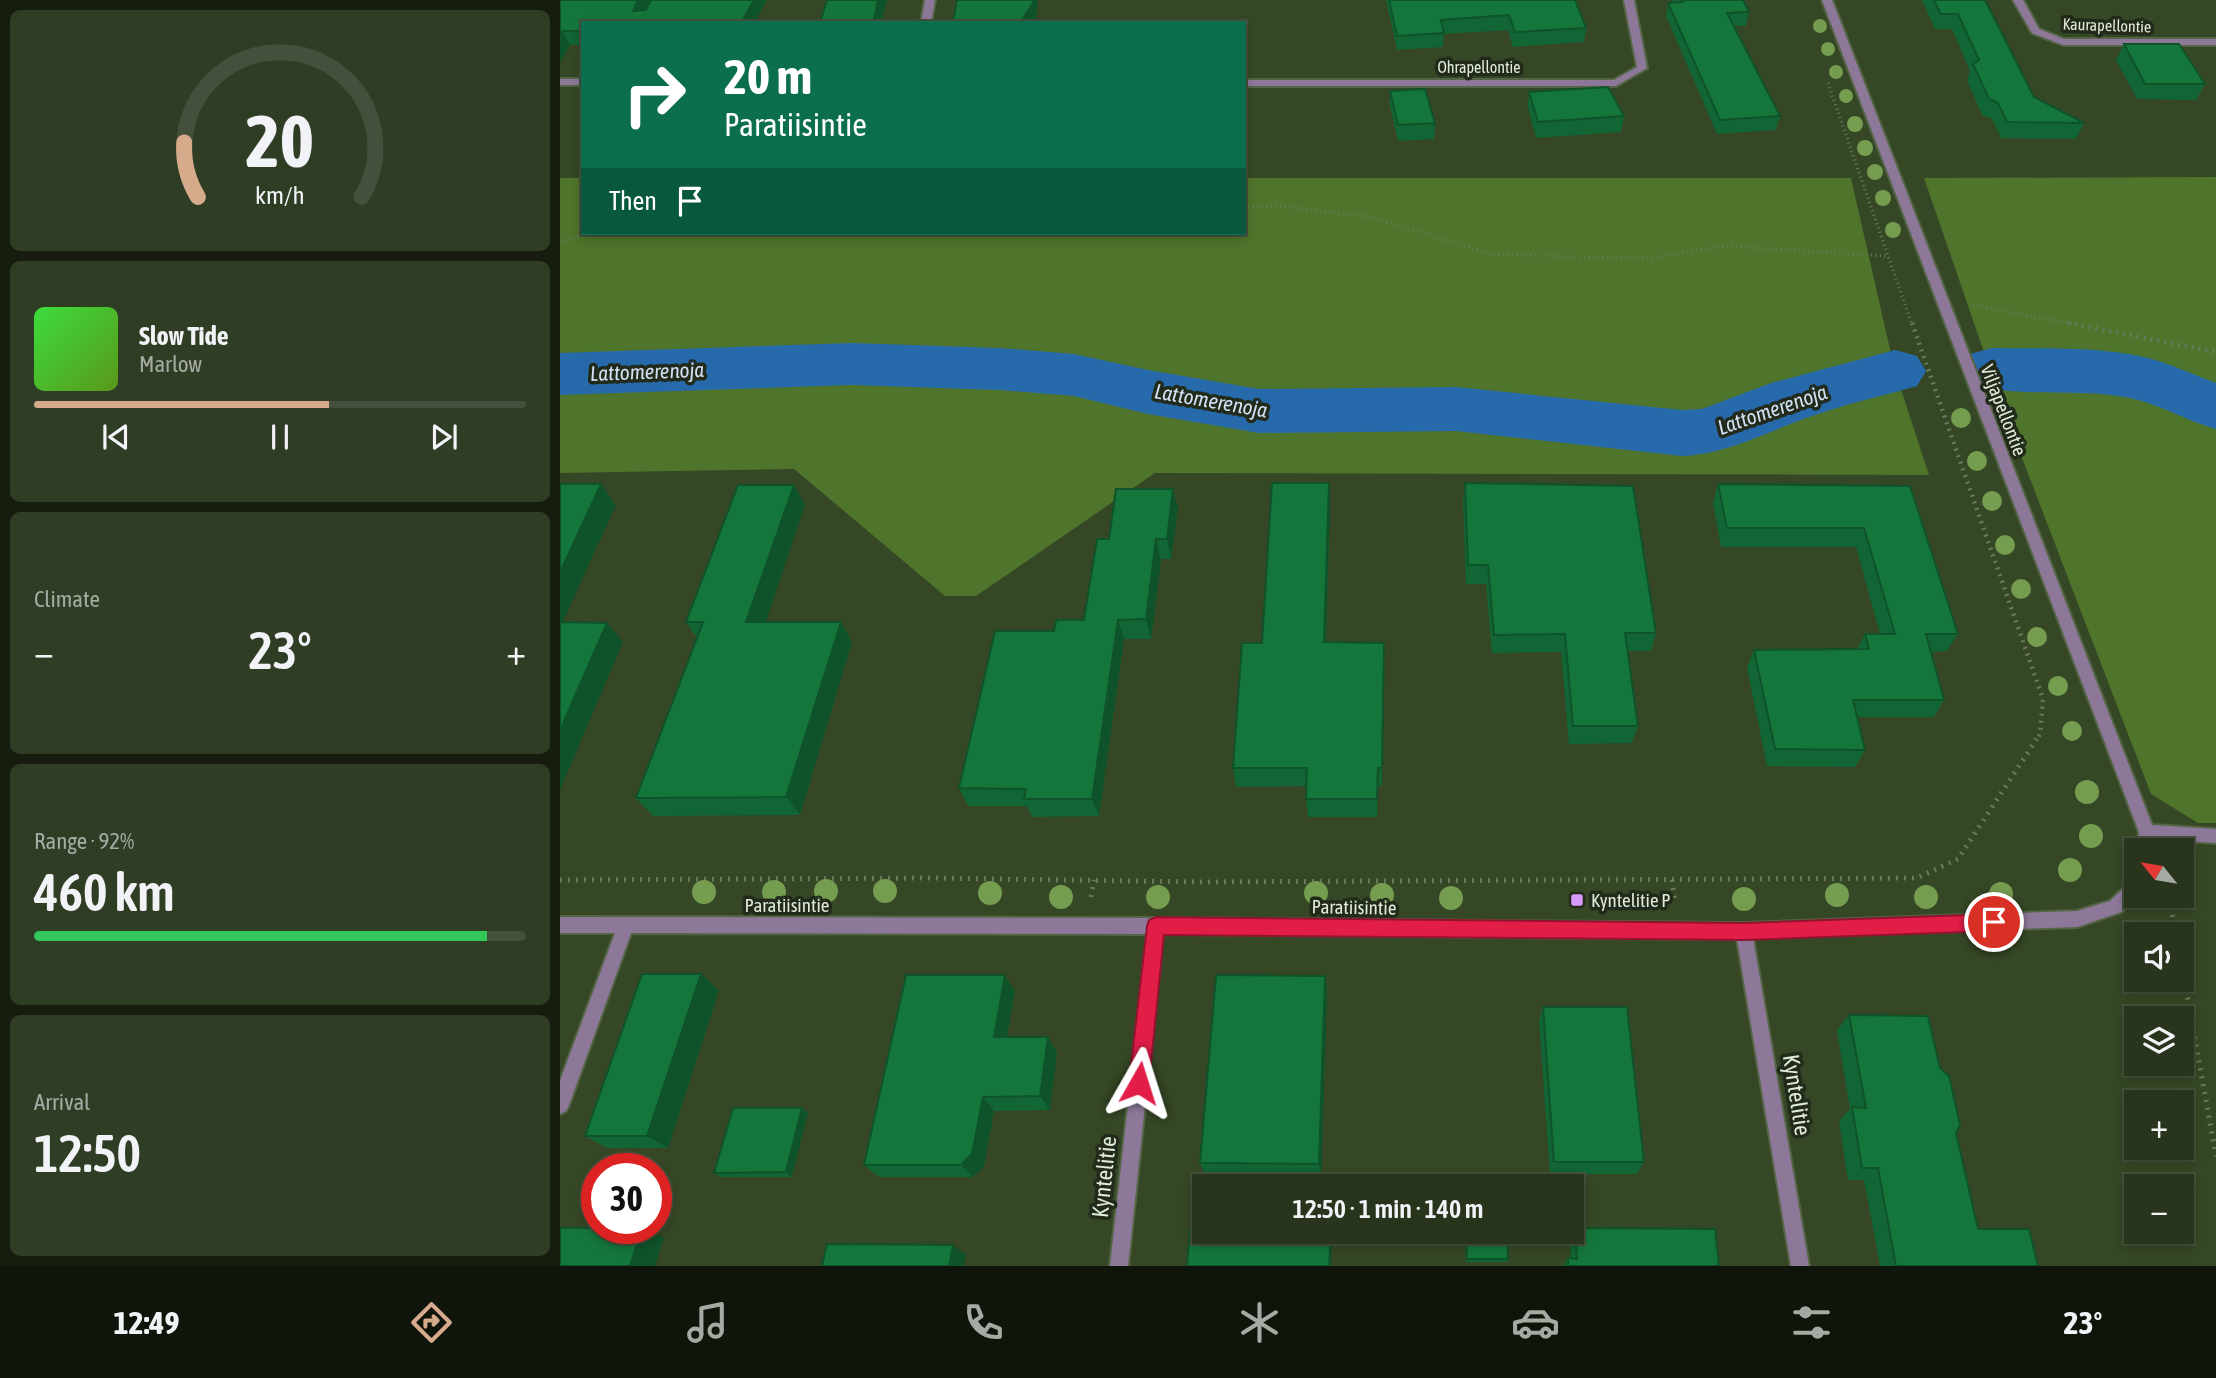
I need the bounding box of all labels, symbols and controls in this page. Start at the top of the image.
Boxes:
street label: Kaurapellontie [2062,14,2152,37]
text: 20 m [724,48,812,104]
icon: right [609,49,700,140]
street label: Ohrapellontie [1438,58,1520,77]
text: 20 [246,99,314,182]
text: Paratiisintie [724,106,867,143]
text: km/h [255,180,305,208]
icon: arrive [671,182,709,220]
text: Then [609,186,657,216]
text: Slow Tide [139,321,229,351]
text: Marlow [139,351,202,377]
water label: Lattomerenoja [590,357,705,385]
street label: Viljapellontie [1977,361,2031,459]
water label: Lattomerenoja [1153,378,1269,422]
water label: Lattomerenoja [1714,379,1830,439]
icon: previous [97,418,135,456]
icon: pause [261,418,299,456]
icon: next [425,418,463,456]
text: Climate [34,586,100,612]
text: 23° [248,620,312,680]
text: − [34,630,54,673]
text: + [506,630,526,673]
text: Range · 92% [34,828,134,854]
north arrow [2124,838,2194,908]
map controls [2124,838,2194,1244]
text: 460 km [34,862,175,922]
place label: Kyntelitie P [1591,889,1670,911]
marker: Kyntelitie P [1569,892,1585,908]
pin [1964,892,2024,952]
street label: Paratiisintie [745,894,829,916]
street label: Paratiisintie [1311,895,1397,919]
icon: arrive [1975,903,2013,941]
button: sound [2124,922,2194,992]
button: layers [2124,1006,2194,1076]
position arrow [1102,1046,1176,1120]
street label: Kyntelitie [1778,1053,1816,1137]
text: Arrival [34,1089,90,1115]
button: + [2124,1090,2194,1160]
text: 12:50 [34,1123,141,1183]
street label: Kyntelitie [1087,1135,1121,1219]
speed limit sign: 30 [581,1153,672,1244]
button: − [2124,1174,2194,1244]
text: 12:50 · 1 min · 140 m [1293,1194,1483,1224]
icon: directions [407,1298,456,1347]
icon: music [683,1298,732,1347]
icon: phone [959,1298,1008,1347]
icon: climate [1235,1298,1284,1347]
icon: car [1511,1298,1560,1347]
icon: filters [1787,1298,1836,1347]
text: 12:49 [114,1304,179,1341]
text: 23° [2063,1304,2102,1341]

